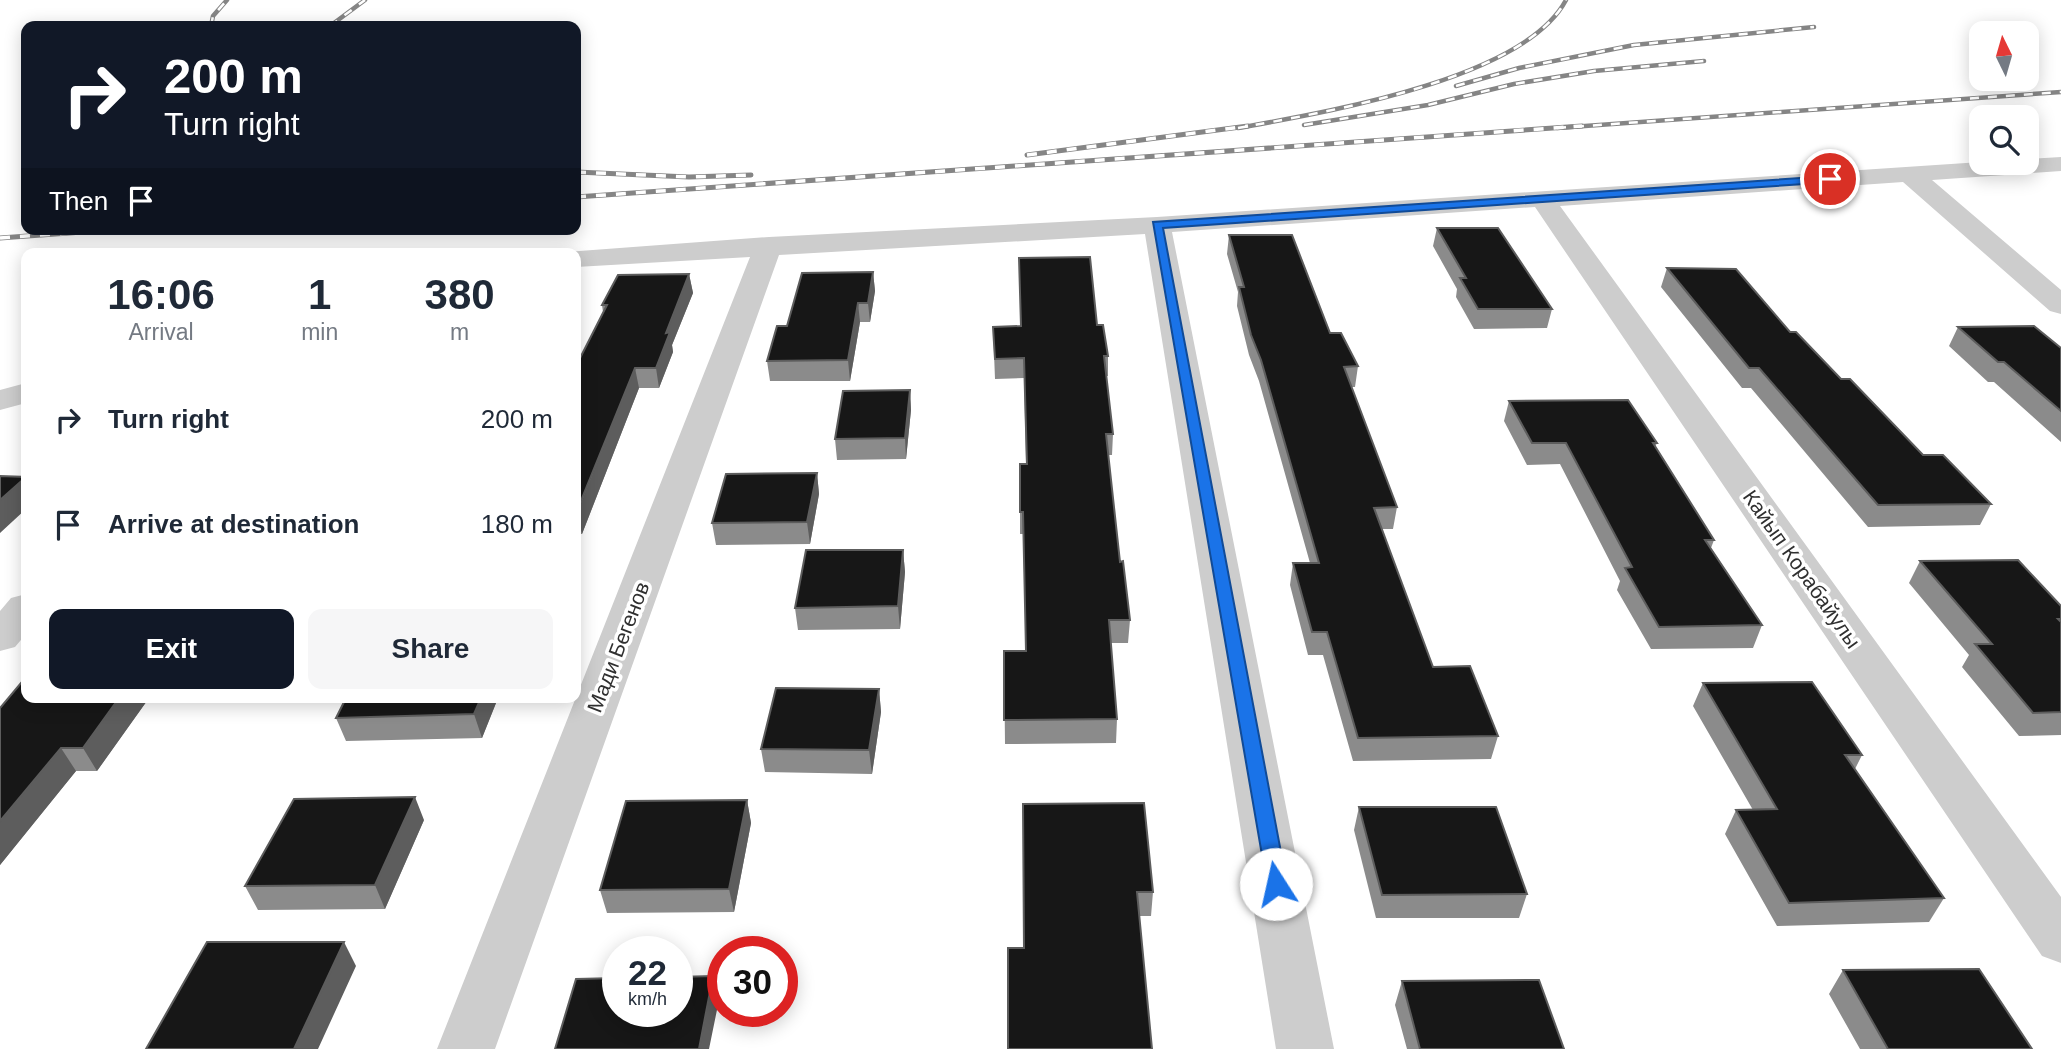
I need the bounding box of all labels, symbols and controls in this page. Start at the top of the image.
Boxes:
north arrow [1969,21,2039,91]
map controls [1969,21,2039,175]
icon: right [49,49,140,140]
text: 200 m [164,49,303,103]
button: search [1969,105,2039,175]
text: Turn right [164,106,300,142]
pin [1800,149,1860,209]
icon: arrive [1811,160,1849,198]
icon: arrive [122,182,160,220]
text: Then [49,186,108,216]
text: 16:06 [107,271,215,318]
text: 1 [308,271,331,318]
text: 380 [425,271,495,318]
text: Arrival [128,319,194,345]
text: min [301,319,338,345]
text: m [450,319,469,345]
icon: right [49,401,87,439]
text: Turn right [108,404,229,434]
text: 200 m [481,404,553,434]
street label: Кайып Корабайулы [1739,486,1865,652]
icon: arrive [49,506,87,544]
text: Arrive at destination [108,509,359,539]
text: 180 m [481,509,553,539]
street label: Мади Бегенов [583,578,653,716]
button: Exit [49,609,294,689]
button: Share [308,609,553,689]
position arrow [1239,847,1313,921]
speed limit sign: 30 [707,936,798,1027]
text: 22 [628,953,667,992]
text: km/h [628,989,667,1009]

